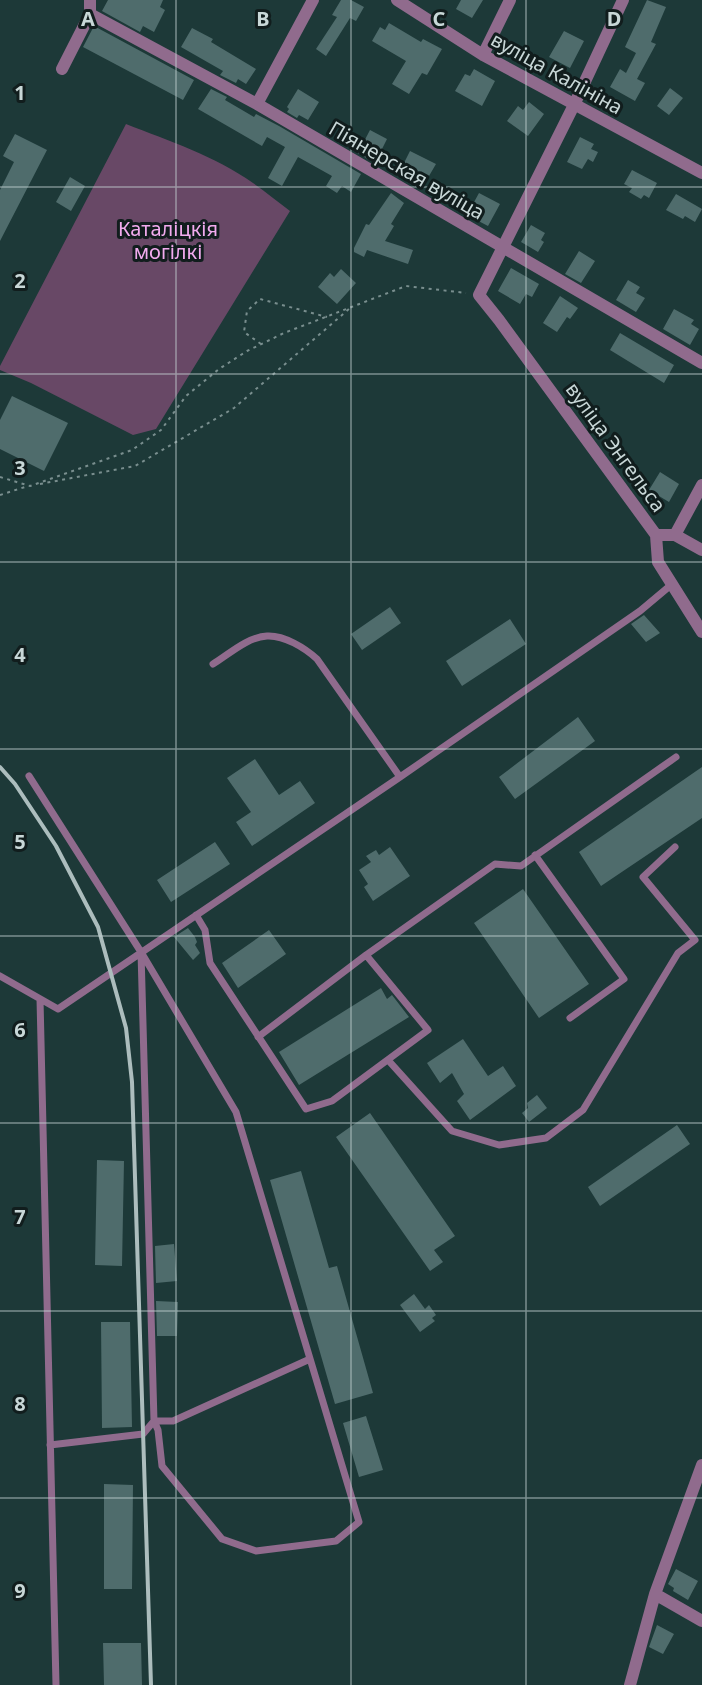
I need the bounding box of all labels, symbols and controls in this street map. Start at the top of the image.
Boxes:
text: A [81,5,95,32]
text: B [256,5,270,32]
text: C [433,5,446,32]
text: D [607,5,621,32]
street label: вуліца Калініна [486,26,628,120]
text: 1 [14,79,26,106]
street label: Піянерская вуліца [324,114,490,226]
park label: Каталіцкія могілкі [118,215,218,265]
text: 2 [14,267,26,294]
street label: вуліца Энгельса [560,377,672,517]
text: 3 [14,454,26,481]
text: 4 [14,641,26,668]
text: 5 [14,828,26,855]
text: 6 [14,1016,26,1043]
text: 7 [14,1203,26,1230]
text: 8 [14,1390,26,1417]
text: 9 [14,1577,26,1604]

